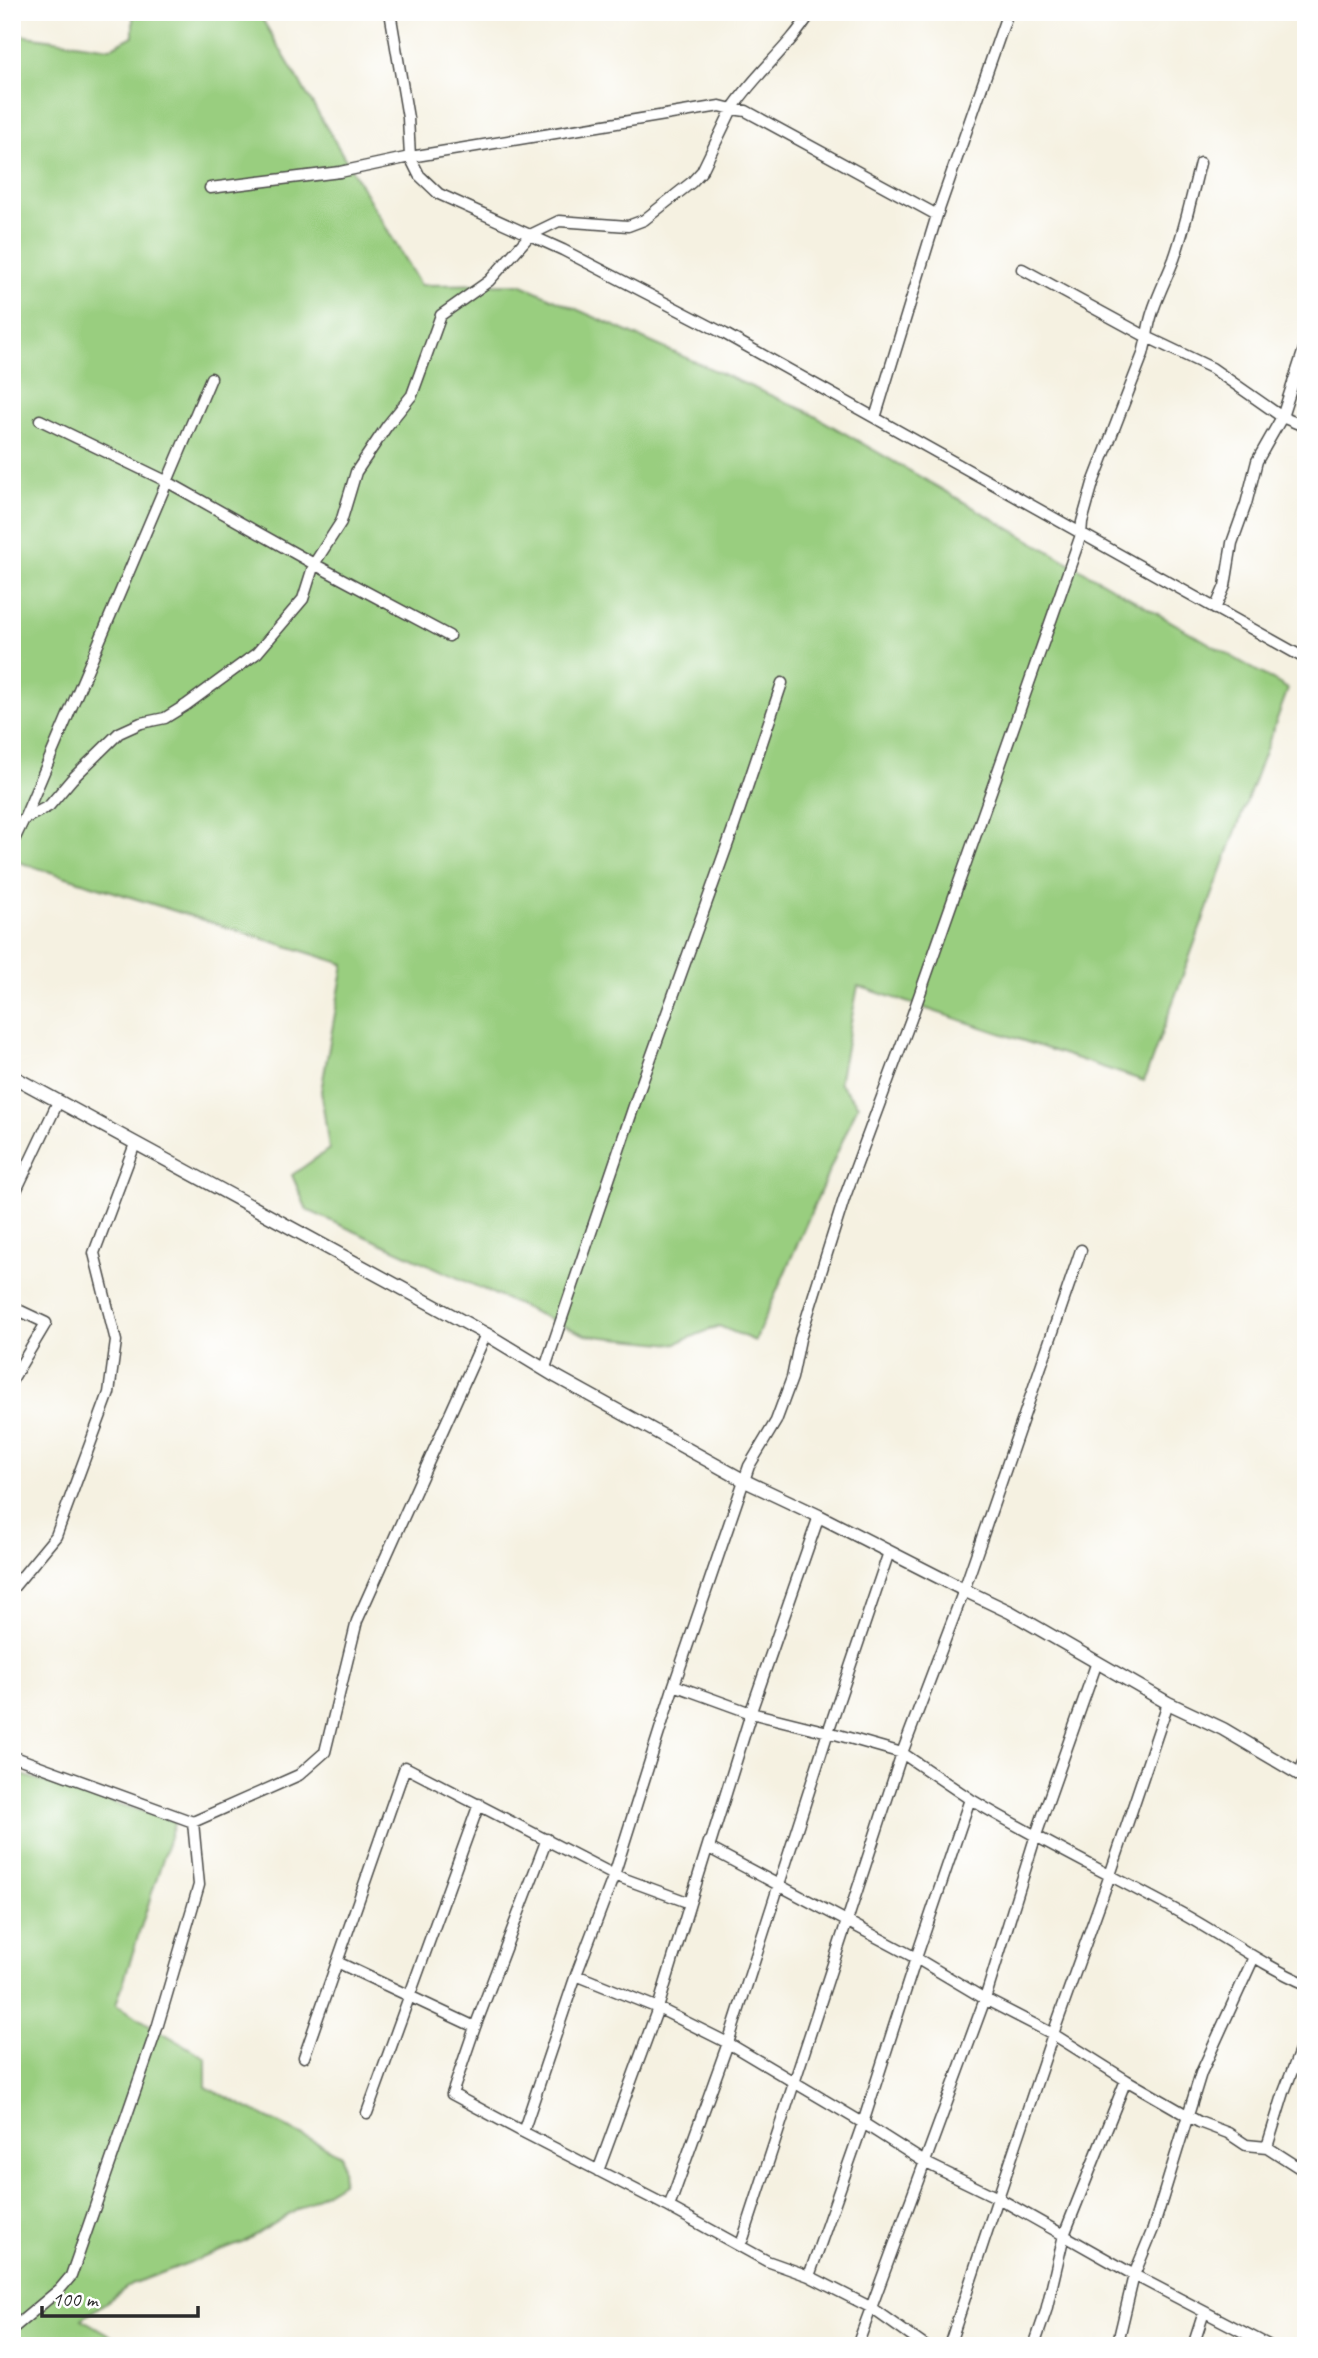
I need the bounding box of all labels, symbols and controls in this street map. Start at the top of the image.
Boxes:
scale bar [42,2274,198,2318]
text: 100 m [52,2286,99,2312]

